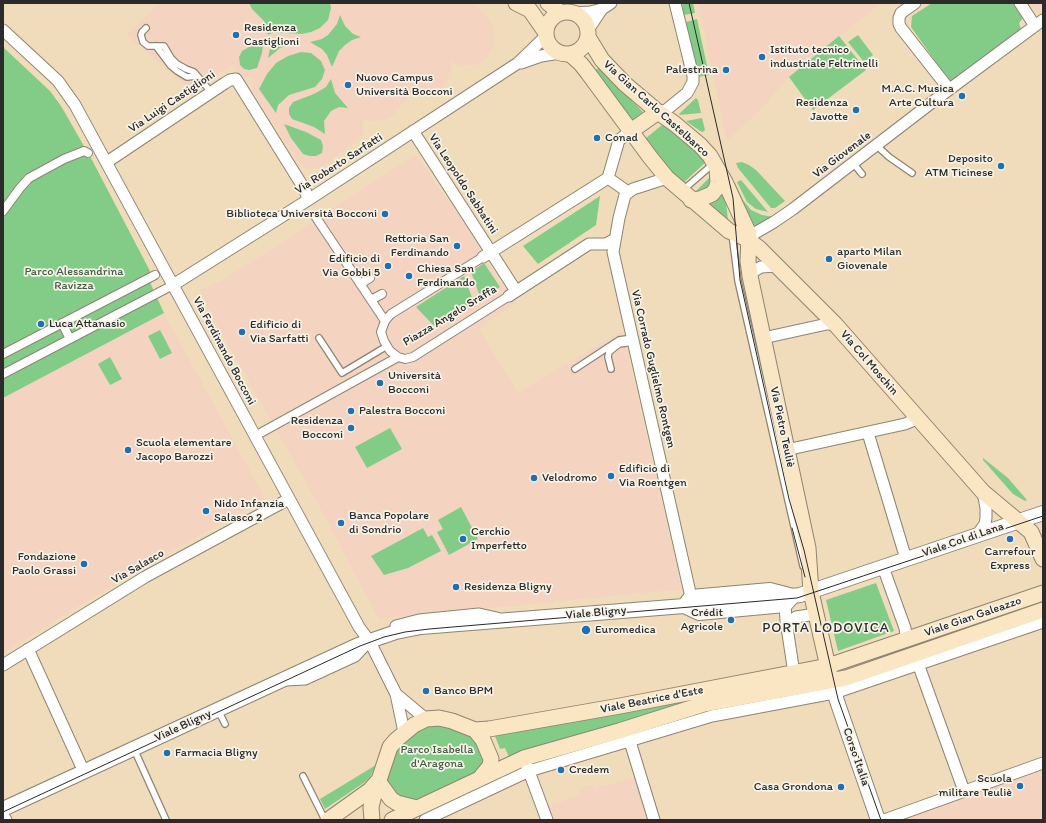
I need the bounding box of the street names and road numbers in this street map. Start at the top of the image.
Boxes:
street label: Via Gian Carlo Castelbarco [600,57,712,161]
street label: Via Luigi Castiglioni [126,68,218,136]
street label: Via Giovenale [810,128,874,182]
street label: Via Roberto Sarfatti [292,130,386,198]
street label: Via Leopoldo Sabbatini [425,131,501,237]
street label: Piazza Angelo Sraffa [401,282,499,350]
street label: Via Corrado Guglielmo Rontgen [628,288,678,450]
street label: Via Ferdinando Bocconi [189,294,259,408]
street label: Via Col Moschin [837,328,901,398]
street label: Via Pietro Teuliè [766,385,798,469]
street label: Viale Col di Lana [920,519,1006,561]
street label: Via Salasco [109,546,167,588]
street label: Viale Gian Galeazzo [923,594,1023,640]
street label: Viale Bligny [565,603,627,623]
street label: Viale Beatrice d'Este [599,683,705,717]
street label: Viale Bligny [152,707,214,745]
street label: Corso Italia [839,726,873,788]

